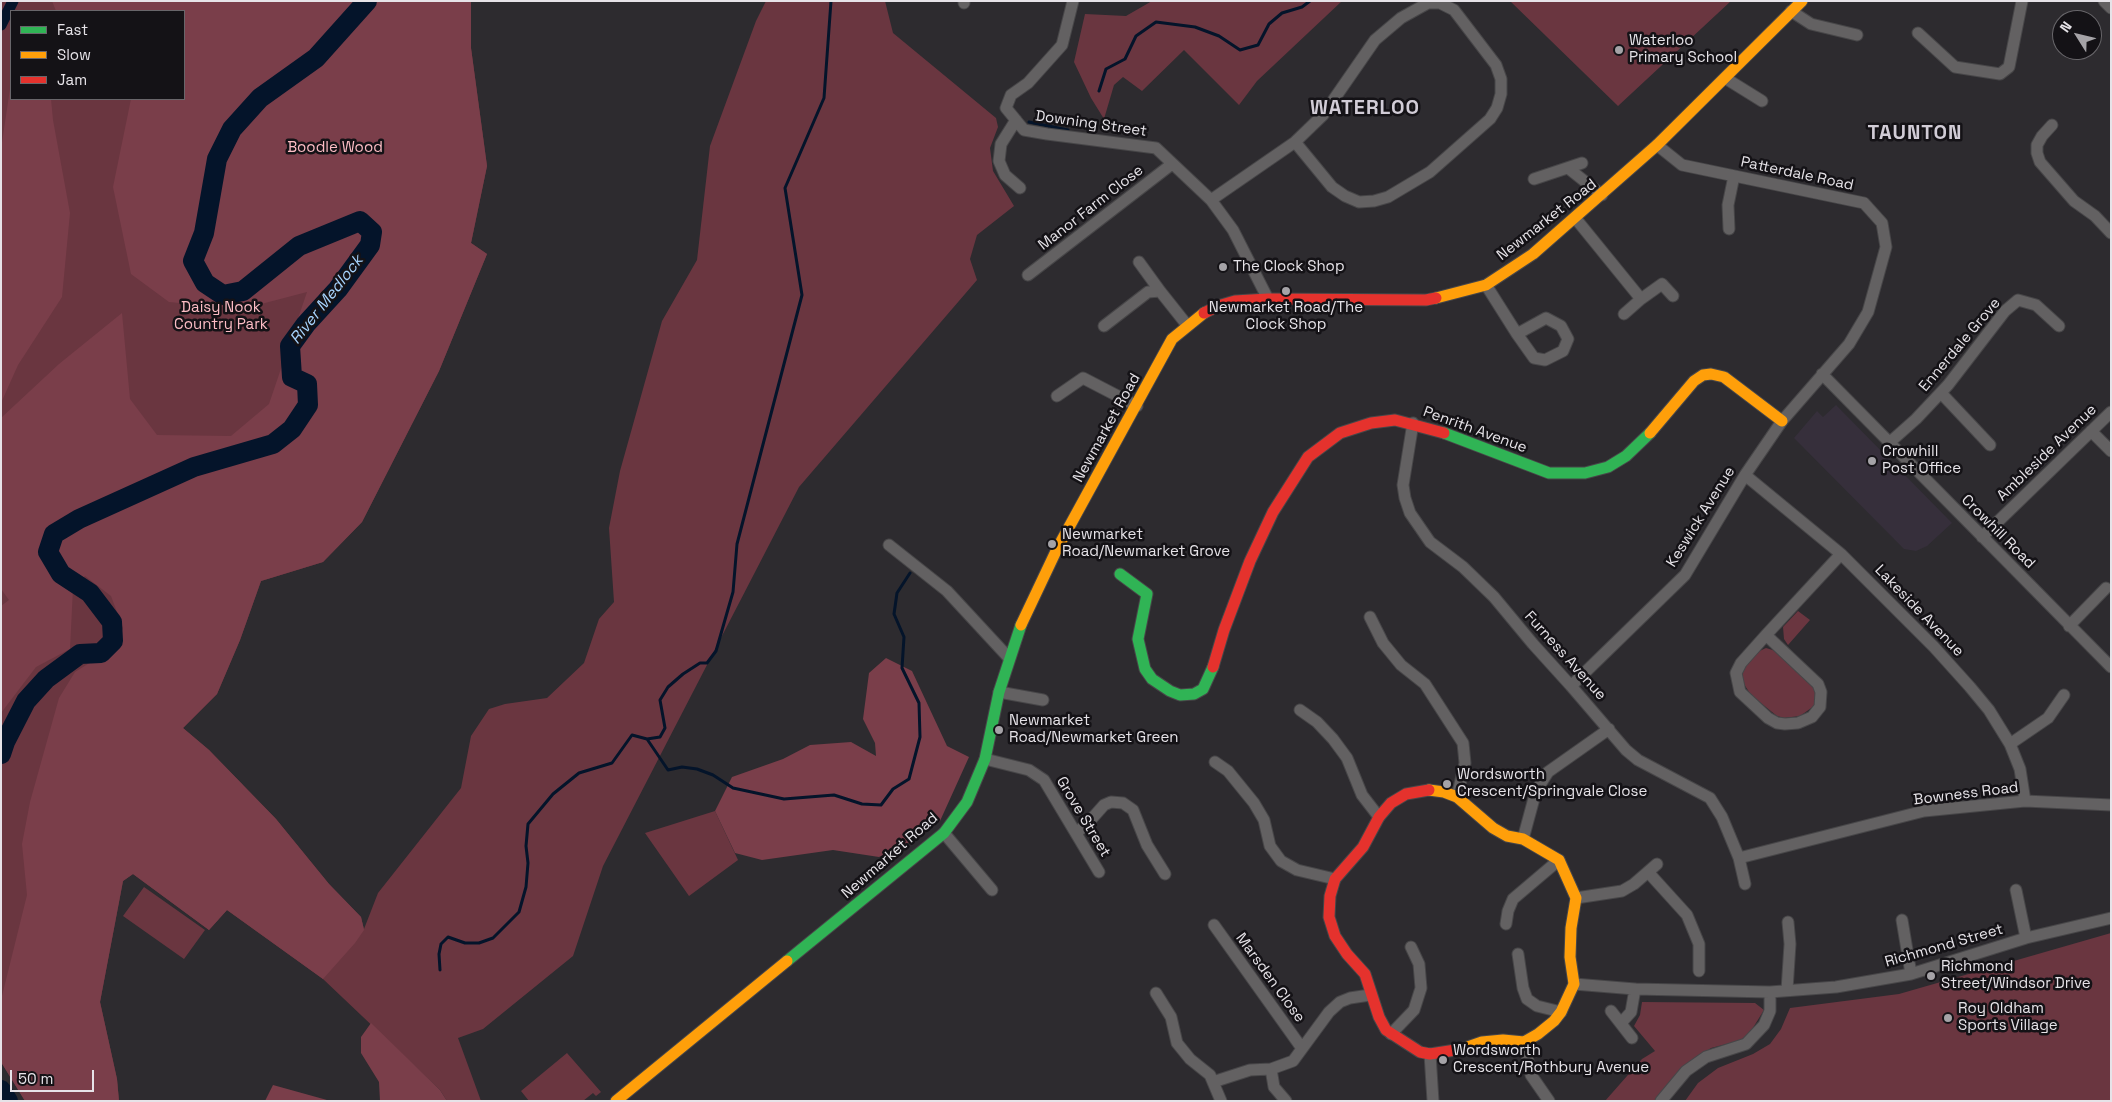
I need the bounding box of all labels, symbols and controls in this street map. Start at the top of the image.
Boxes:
legend [10,10,185,100]
north arrow [2052,10,2102,60]
text: N [2056,18,2076,36]
text: Fast [57,20,88,39]
place label: Waterloo Primary School [1629,32,1737,67]
marker: Waterloo Primary School [1613,44,1625,56]
text: Slow [57,45,91,64]
text: Jam [57,70,87,89]
district label: WATERLOO [1309,97,1421,121]
street label: Downing Street [1034,107,1148,141]
district label: TAUNTON [1867,122,1963,146]
park label: Boodle Wood [287,139,383,157]
street label: Patterdale Road [1739,153,1855,195]
street label: Manor Farm Close [1035,162,1147,254]
street label: Newmarket Road [1494,175,1600,265]
water label: River Medlock [286,252,368,348]
place label: The Clock Shop [1233,258,1345,276]
marker: The Clock Shop [1217,261,1229,273]
marker: Newmarket Road/The Clock Shop [1280,285,1292,297]
street label: Ennerdale Grove [1916,295,2004,395]
park label: Daisy Nook Country Park [174,299,268,334]
place label: Newmarket Road/The Clock Shop [1209,299,1363,334]
street label: Newmarket Road [1070,370,1144,486]
street label: Ambleside Avenue [1993,401,2101,505]
street label: Penrith Avenue [1421,403,1529,457]
place label: Crowhill Post Office [1882,443,1961,478]
marker: Crowhill Post Office [1866,455,1878,467]
street label: Keswick Avenue [1663,463,1739,571]
street label: Crowhill Road [1957,491,2039,573]
place label: Newmarket Road/Newmarket Grove [1062,526,1230,561]
marker: Newmarket Road/Newmarket Grove [1046,538,1058,550]
street label: Lakeside Avenue [1871,561,1967,661]
street label: Furness Avenue [1520,608,1610,704]
place label: Newmarket Road/Newmarket Green [1009,712,1179,747]
marker: Newmarket Road/Newmarket Green [993,724,1005,736]
place label: Wordsworth Crescent/Springvale Close [1457,766,1647,801]
street label: Grove Street [1052,774,1114,860]
marker: Wordsworth Crescent/Springvale Close [1441,778,1453,790]
street label: Bowness Road [1912,779,2020,809]
street label: Newmarket Road [838,809,942,903]
street label: Richmond Street [1883,921,2005,971]
street label: Marsden Close [1232,930,1308,1026]
place label: Richmond Street/Windsor Drive [1941,958,2091,993]
marker: Richmond Street/Windsor Drive [1925,970,1937,982]
place label: Roy Oldham Sports Village [1958,1000,2058,1035]
marker: Roy Oldham Sports Village [1942,1012,1954,1024]
place label: Wordsworth Crescent/Rothbury Avenue [1453,1042,1649,1077]
marker: Wordsworth Crescent/Rothbury Avenue [1437,1054,1449,1066]
scale bar [12,1060,96,1092]
text: 50 m [18,1069,53,1088]

